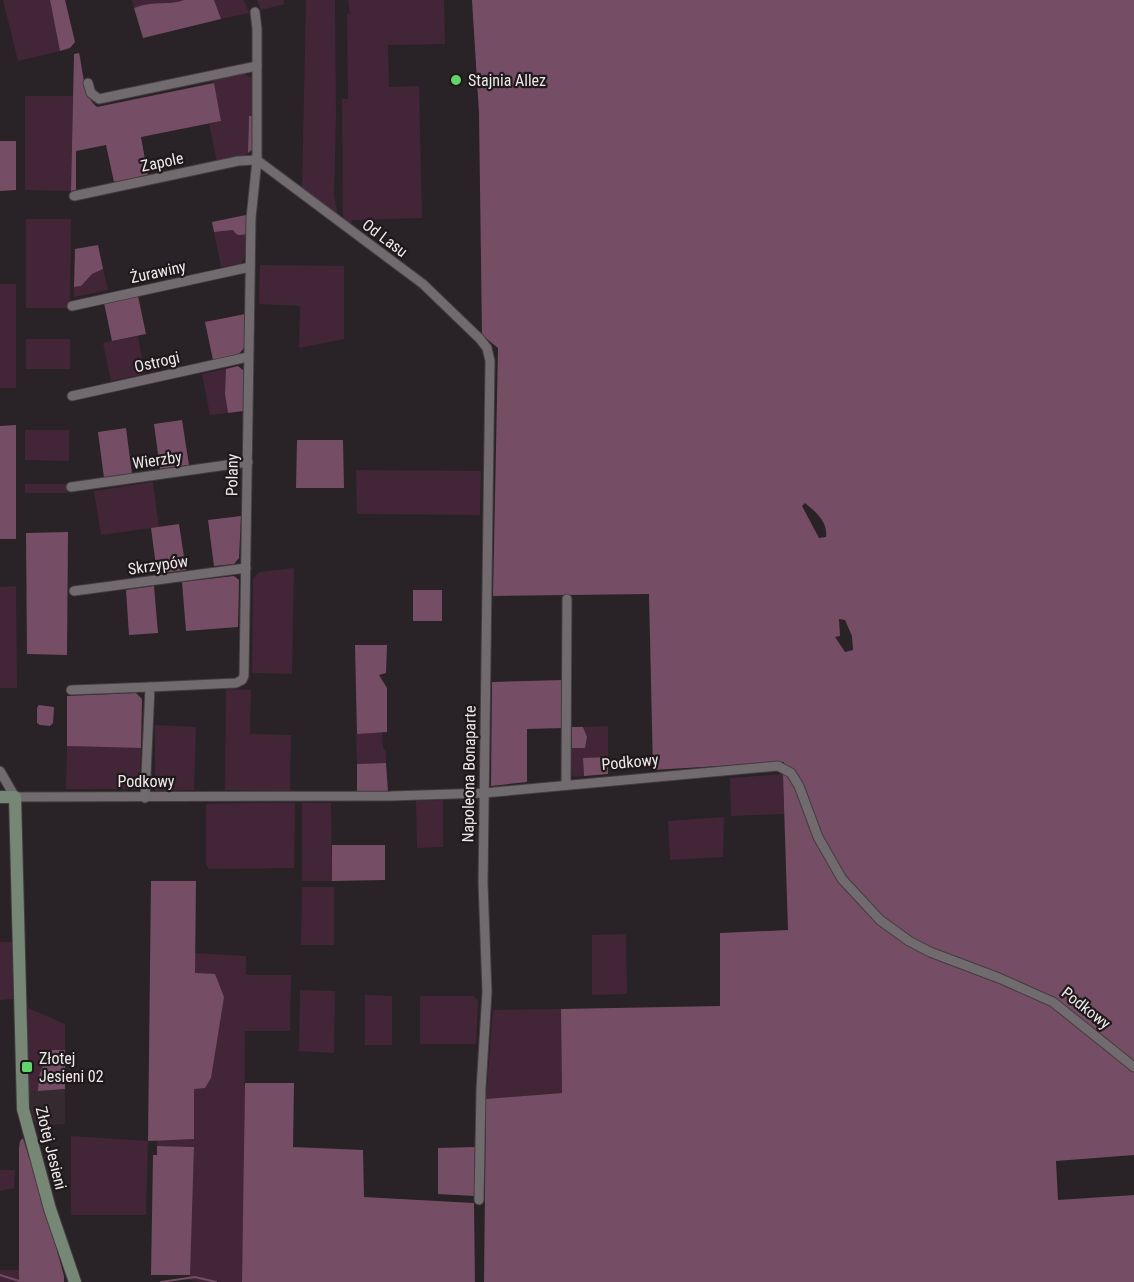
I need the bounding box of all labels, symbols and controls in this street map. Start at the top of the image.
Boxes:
place label: Stajnia Allez [468,71,546,90]
marker: Stajnia Allez [449,73,463,87]
street label: Zapole [139,148,185,176]
street label: Od Lasu [359,215,411,261]
street label: Żurawiny [128,257,188,287]
street label: Ostrogi [132,348,182,376]
street label: Wierzby [131,447,183,473]
street label: Polany [222,453,242,496]
street label: Skrzypów [127,551,189,579]
street label: Napoleona Bonaparte [458,705,480,843]
street label: Podkowy [601,750,660,774]
street label: Podkowy [117,772,175,791]
street label: Podkowy [1058,983,1115,1033]
place label: Złotej Jesieni 02 [39,1049,104,1086]
marker: Złotej Jesieni 02 [20,1060,34,1074]
street label: Złotej Jesieni [31,1104,71,1192]

